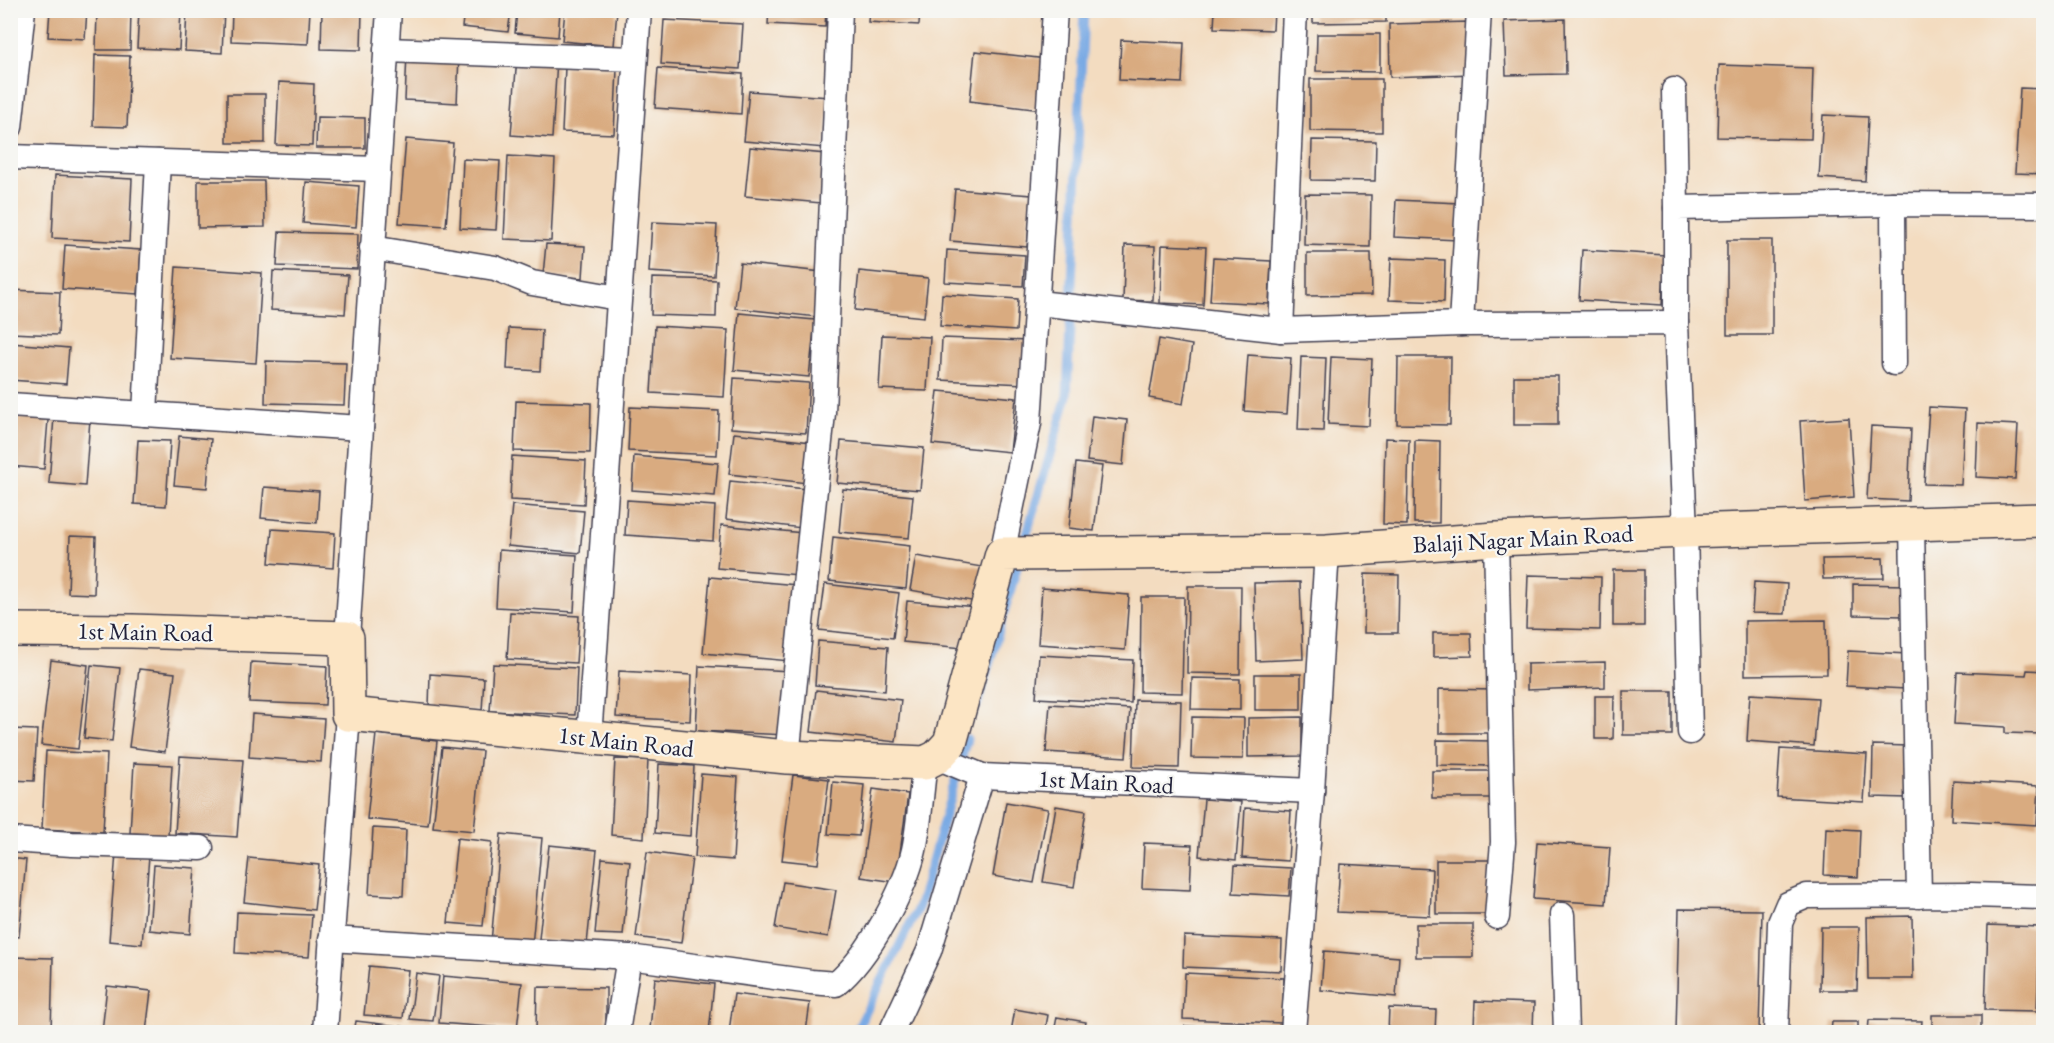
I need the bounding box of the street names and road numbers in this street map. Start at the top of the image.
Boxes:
street label: Balaji Nagar Main Road [1412,517,1635,560]
street label: 1st Main Road [77,615,214,648]
street label: 1st Main Road [557,719,696,764]
street label: 1st Main Road [1037,762,1176,801]

